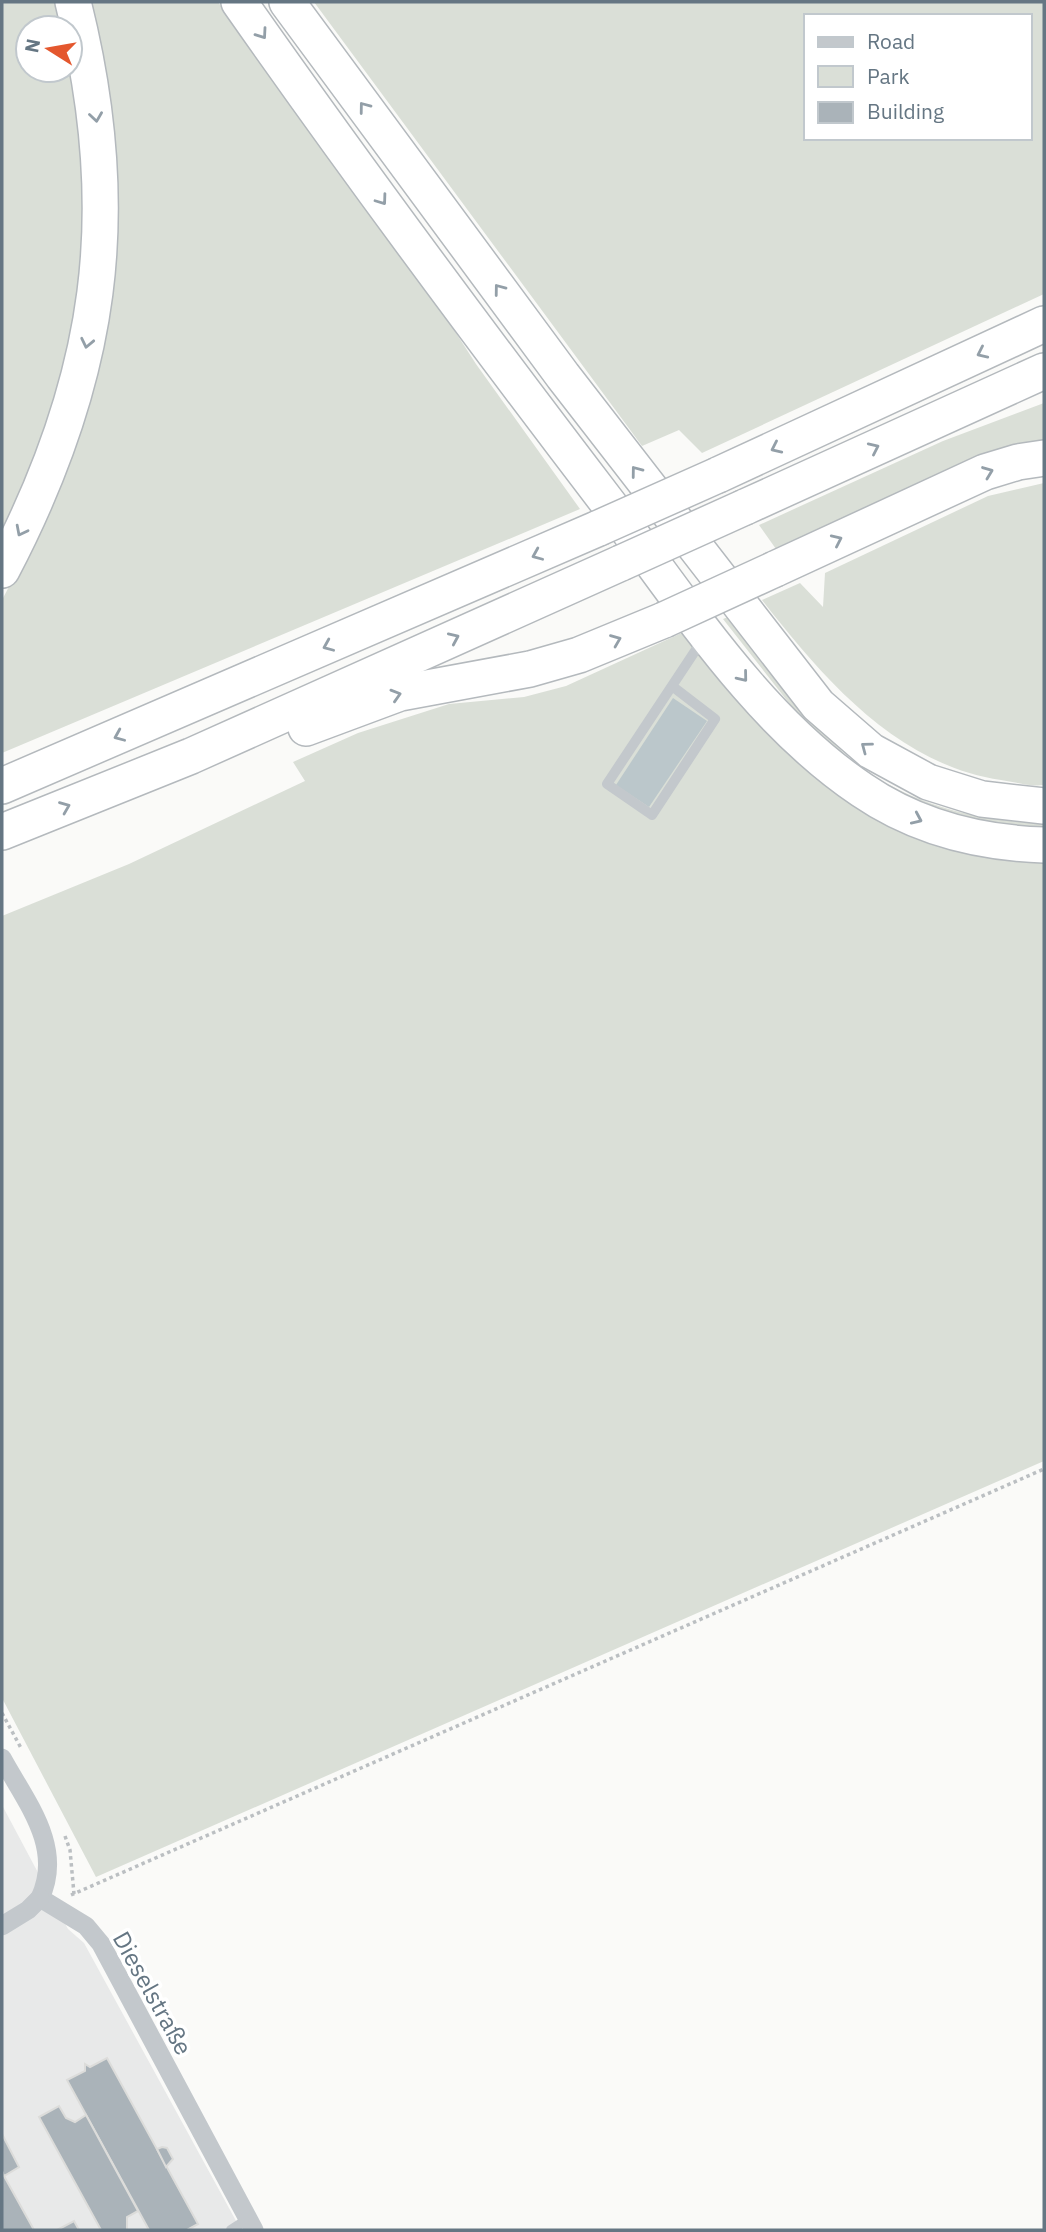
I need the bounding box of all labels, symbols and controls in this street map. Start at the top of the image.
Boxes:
north arrow [14,14,84,84]
legend [804,14,1032,140]
one-way arrow [254,26,266,39]
text: Road [867,27,915,55]
text: N [19,37,45,55]
text: Park [867,62,910,90]
text: Building [867,97,944,125]
one-way arrow [359,102,372,115]
one-way arrow [88,111,103,123]
one-way arrow [374,192,386,204]
one-way arrow [495,285,508,297]
one-way arrow [81,337,95,349]
one-way arrow [977,345,989,359]
one-way arrow [771,440,783,454]
one-way arrow [867,442,879,456]
one-way arrow [632,466,645,479]
one-way arrow [982,466,994,480]
one-way arrow [16,524,30,536]
one-way arrow [829,534,842,548]
one-way arrow [531,547,544,561]
one-way arrow [447,632,460,646]
one-way arrow [610,634,622,648]
one-way arrow [323,638,335,652]
one-way arrow [735,669,747,682]
one-way arrow [390,688,402,703]
one-way arrow [114,728,126,742]
one-way arrow [861,743,874,755]
one-way arrow [58,801,70,815]
one-way arrow [910,811,923,825]
street label: Dieselstraße [106,1925,200,2061]

